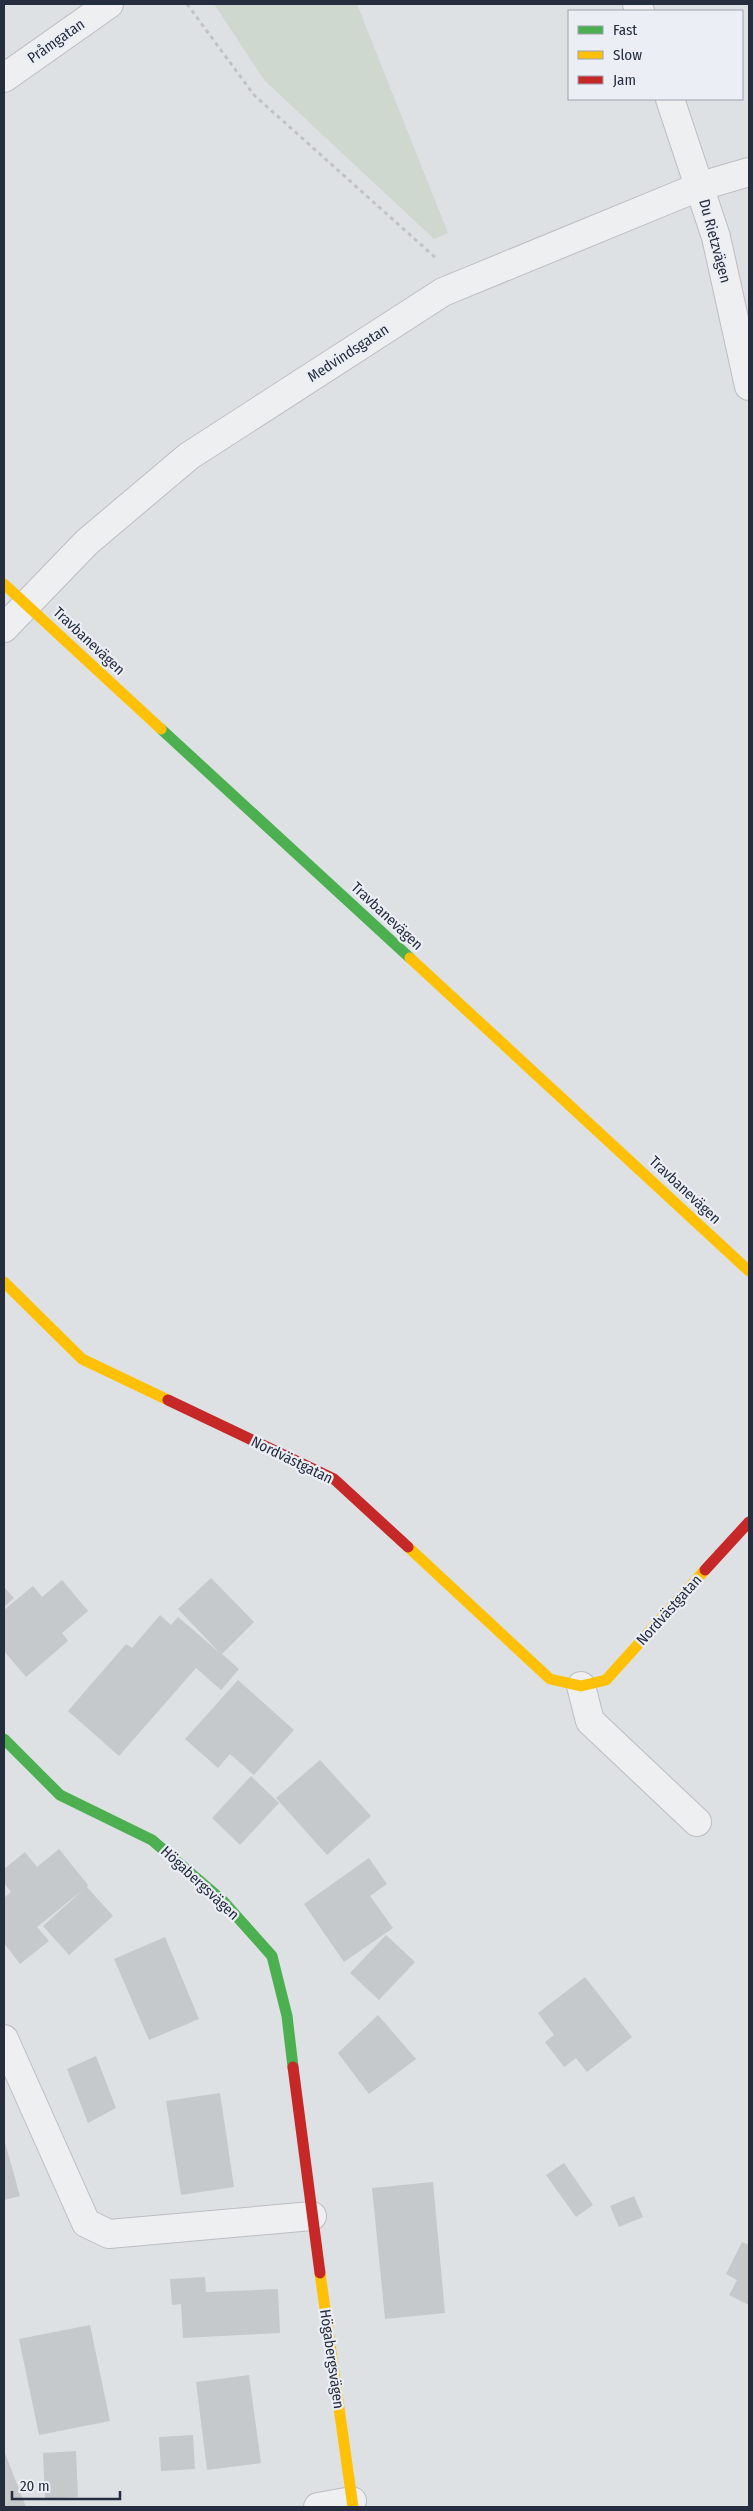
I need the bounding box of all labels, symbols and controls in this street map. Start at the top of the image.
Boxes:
legend [568,10,743,100]
street label: Pråmgatan [24,15,88,67]
text: Fast [613,21,637,39]
text: Slow [613,46,642,64]
text: Jam [613,71,636,89]
street label: Du Rietzvägen [695,197,735,285]
street label: Medvindsgatan [304,320,392,386]
street label: Travbanevägen [49,603,129,679]
street label: Travbanevägen [347,878,427,954]
street label: Travbanevägen [645,1152,725,1228]
street label: Nordvästgatan [248,1432,336,1488]
street label: Nordvästgatan [633,1571,705,1649]
street label: Högabergsvägen [157,1842,243,1924]
street label: Högabergsvägen [316,2308,348,2410]
scale bar [12,2468,120,2500]
text: 20 m [20,2477,50,2495]

